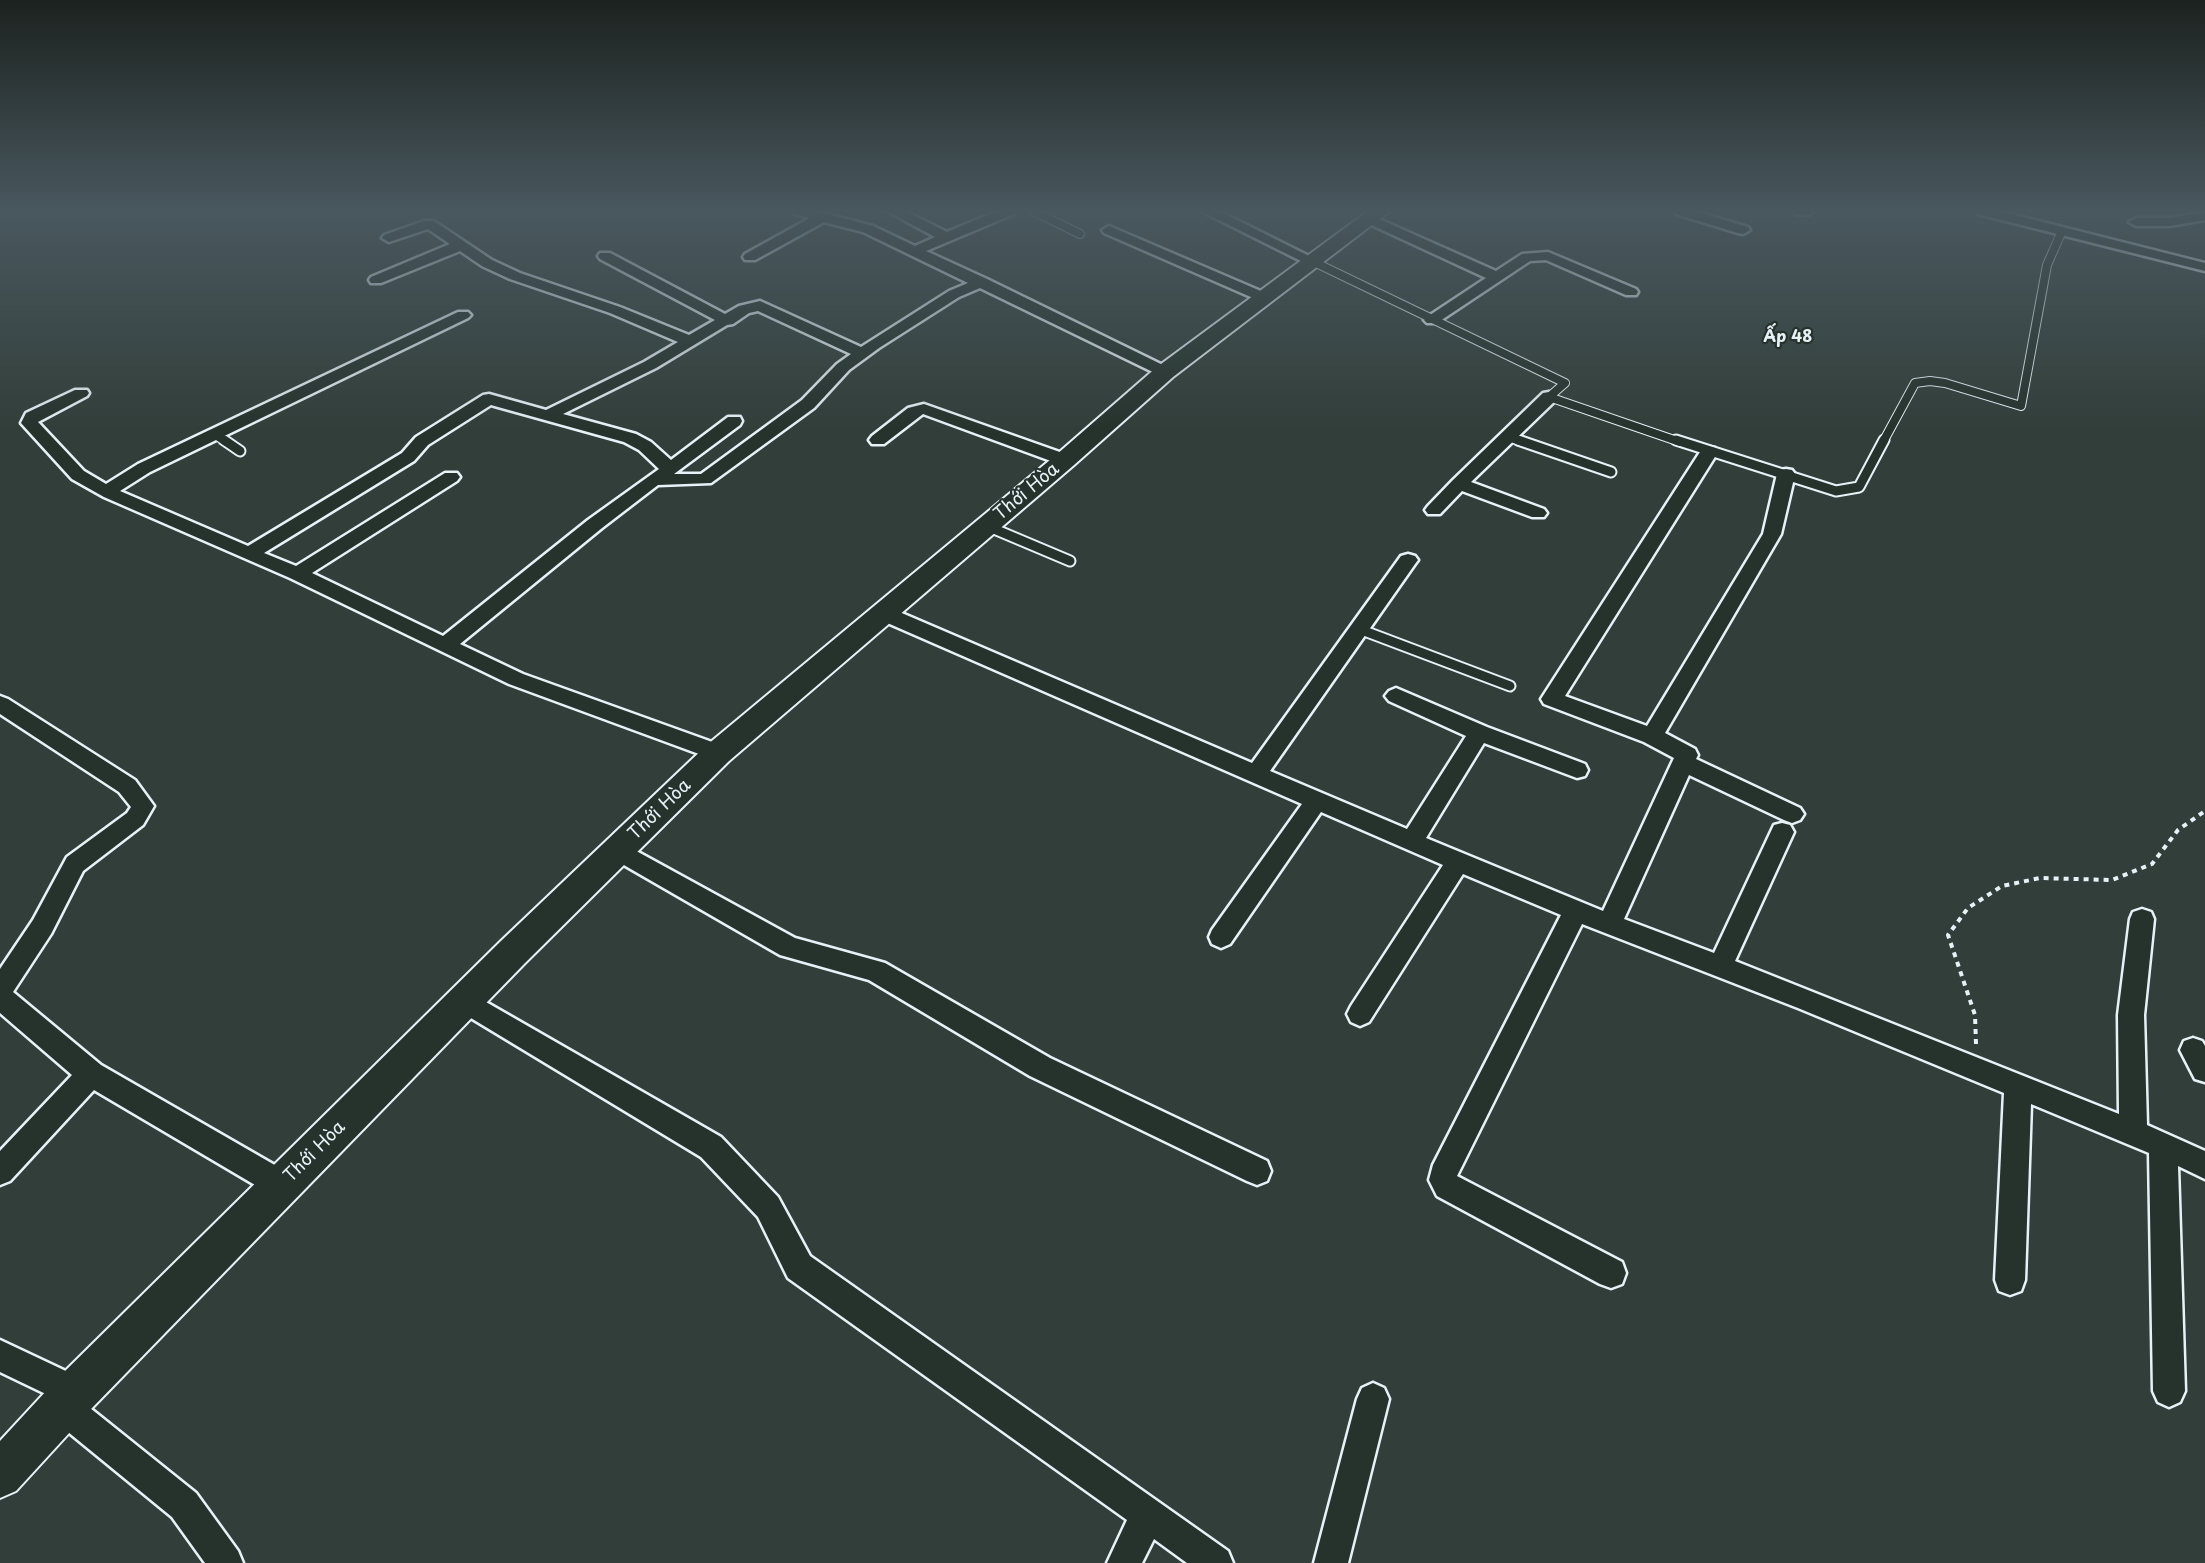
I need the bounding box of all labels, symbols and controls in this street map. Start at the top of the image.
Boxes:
district label: Ấp 48 [1764,328,1812,348]
street label: Thới Hòa [990,459,1064,525]
street label: Thới Hòa [624,775,696,845]
street label: Thới Hòa [280,1117,350,1187]

